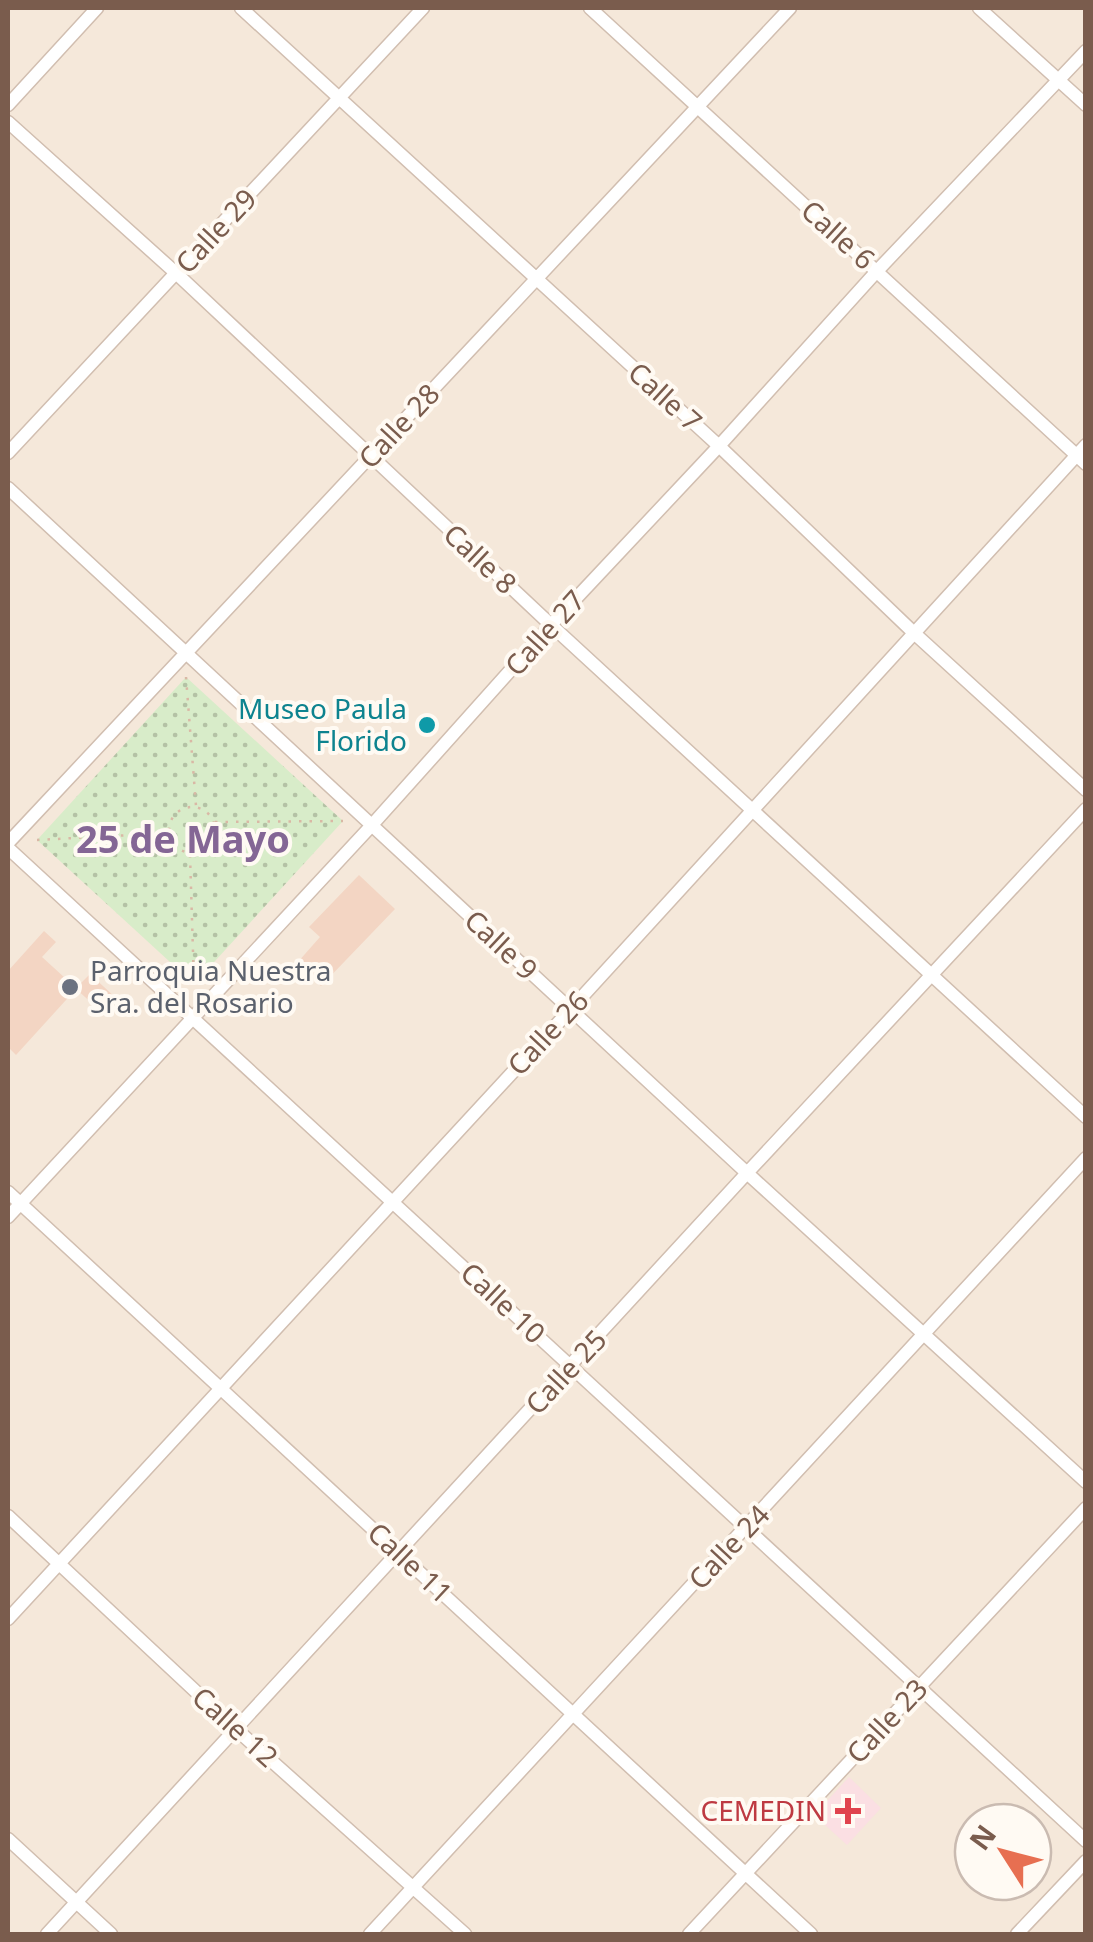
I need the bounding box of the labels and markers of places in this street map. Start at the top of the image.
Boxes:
place label: Museo Paula Florido [238,689,407,759]
marker: Museo Paula Florido [416,714,438,736]
place label: Parroquia Nuestra Sra. del Rosario [90,951,332,1021]
marker: Parroquia Nuestra Sra. del Rosario [59,976,81,998]
place label: CEMEDIN [701,1791,826,1829]
marker: CEMEDIN [835,1798,861,1824]

